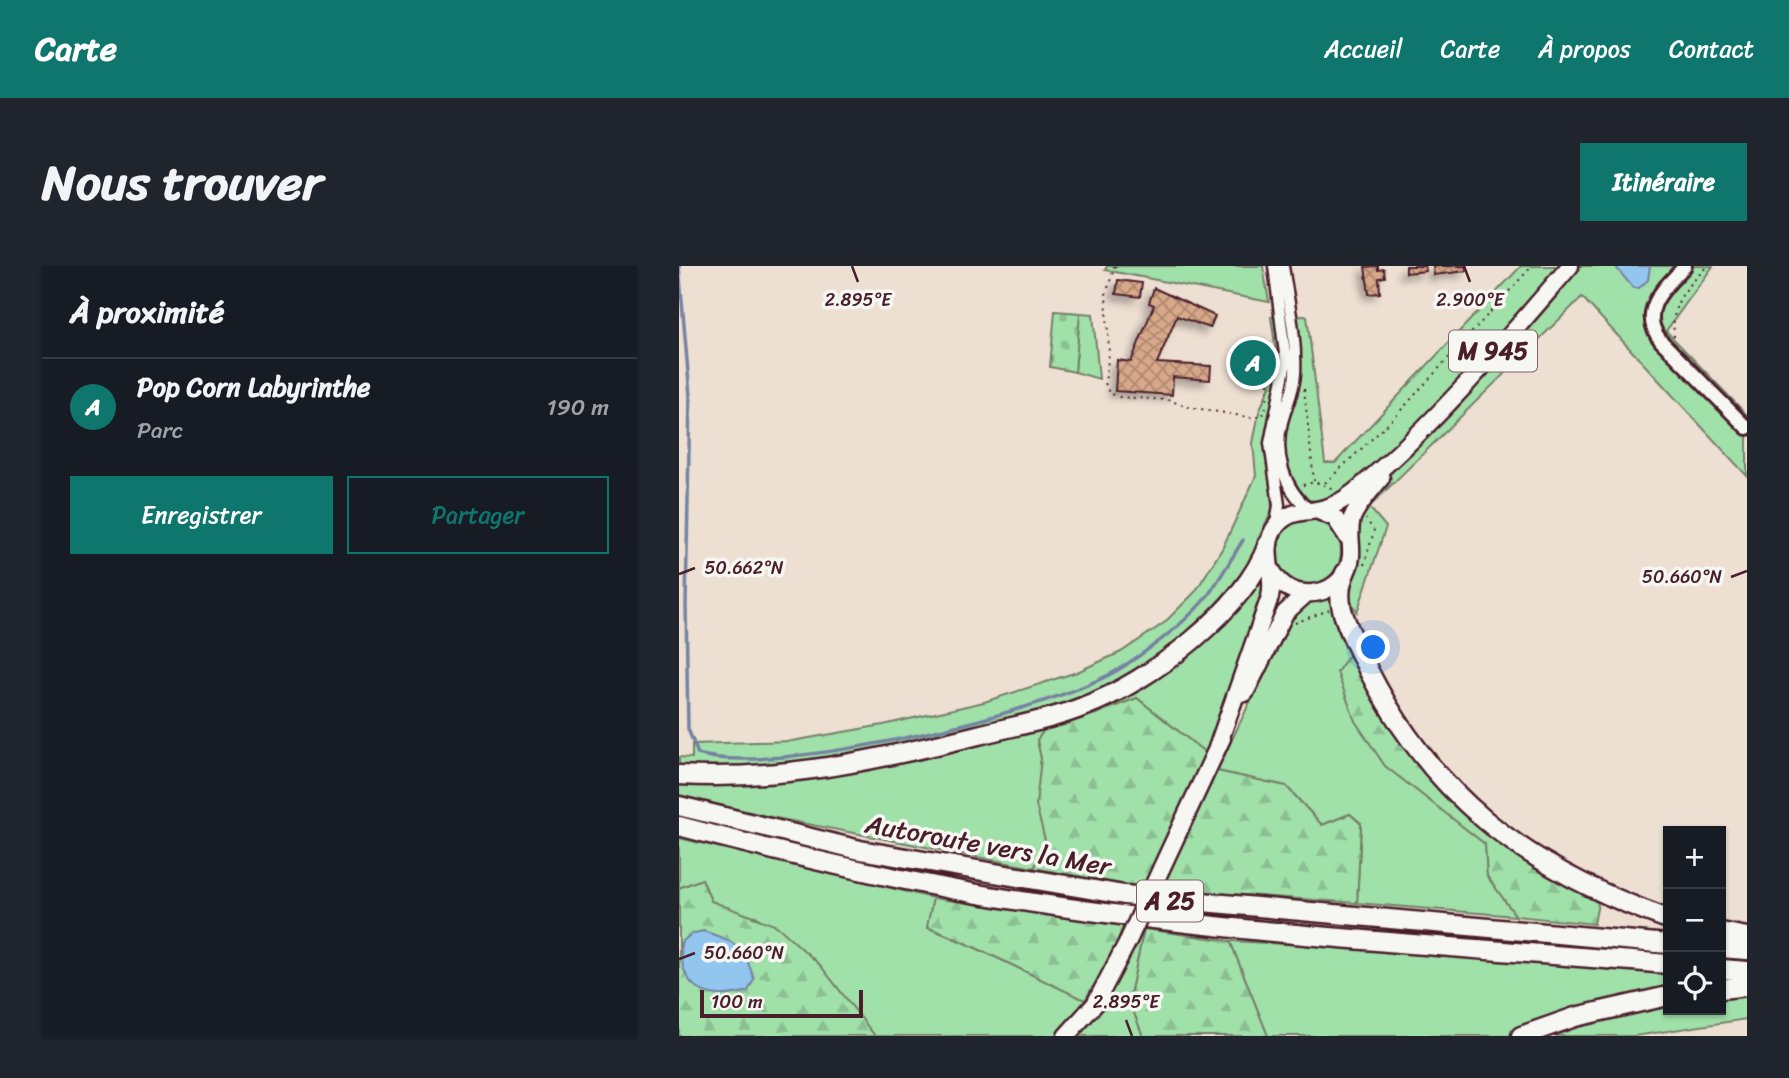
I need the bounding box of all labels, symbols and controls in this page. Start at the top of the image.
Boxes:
text: Carte [35,20,117,78]
text: Accueil [1324,28,1403,70]
text: Carte [1441,28,1500,70]
text: À propos [1538,28,1631,70]
text: Contact [1669,28,1754,70]
text: Nous trouver [42,139,322,226]
button: Itinéraire [1580,143,1747,221]
text: 2.895°E [825,284,892,316]
text: 2.900°E [1436,284,1505,316]
text: À proximité [70,285,224,339]
road number: M 945 [1449,330,1537,372]
pin: A [1230,337,1276,389]
text: Pop Corn Labyrinthe [137,364,370,410]
text: A [85,387,101,428]
text: 190 m [547,387,609,428]
text: Parc [137,410,183,451]
button: Enregistrer [70,476,333,554]
button: Partager [347,476,609,554]
text: 50.662°N [705,552,784,584]
text: 50.660°N [1642,561,1722,593]
your location [1356,630,1390,664]
street label: Autoroute vers la Mer [861,801,1116,889]
map controls [1663,826,1726,1015]
button: + [1663,826,1726,889]
road number: A 25 [1137,880,1203,922]
button: − [1663,889,1726,952]
text: 50.660°N [704,937,784,969]
button: locate [1663,952,1726,1015]
text: 100 m [711,985,763,1018]
text: 2.895°E [1093,986,1160,1018]
scale bar [700,987,863,1019]

